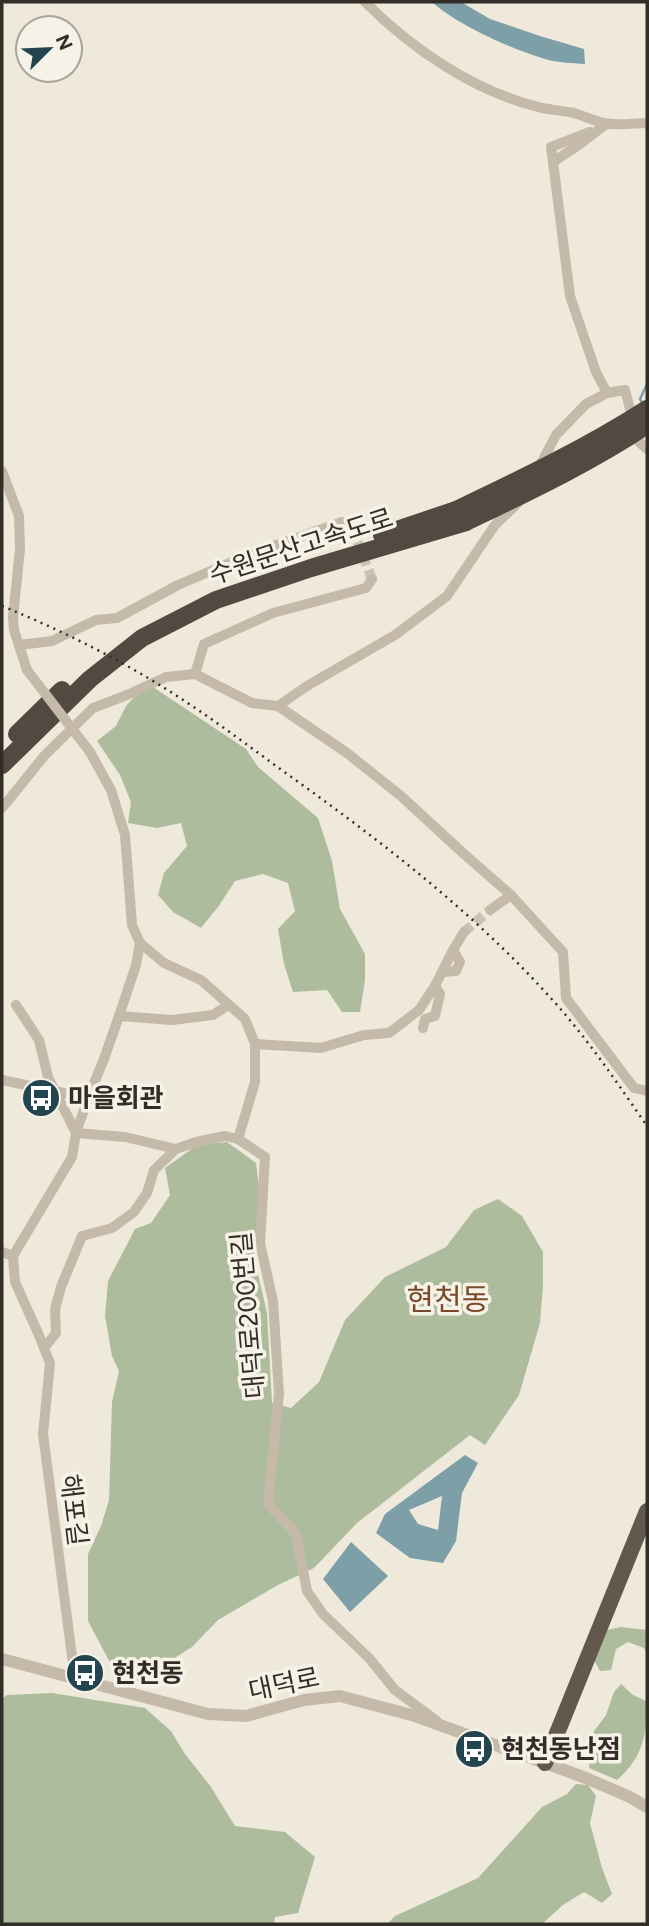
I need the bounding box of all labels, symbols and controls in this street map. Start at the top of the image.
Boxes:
north arrow [14,14,84,84]
text: N [51,31,78,54]
street label: 수원문산고속도로 [205,501,397,591]
bus stop icon: 마을회관 [20,1077,62,1119]
place label: 마을회관 [68,1082,164,1114]
street label: 대덕로200번길 [225,1230,271,1400]
district label: 현천동 [407,1281,489,1318]
street label: 해포길 [54,1472,94,1548]
bus stop icon: 현천동 [64,1652,106,1694]
place label: 현천동 [112,1657,184,1689]
street label: 대덕로 [246,1661,322,1707]
bus stop icon: 현천동난점 [453,1728,495,1770]
place label: 현천동난점 [501,1733,621,1765]

